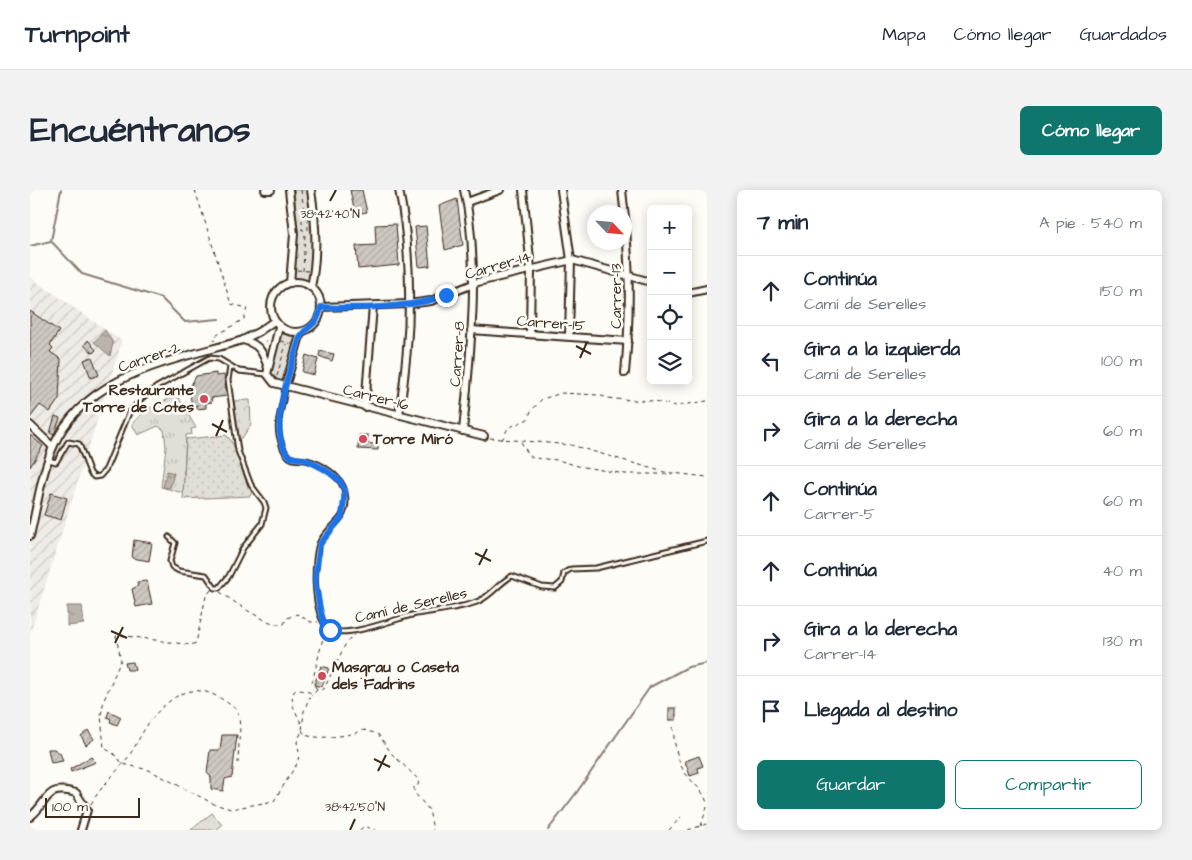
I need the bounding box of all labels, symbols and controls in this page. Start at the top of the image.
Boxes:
text: Turnpoint [25,18,130,52]
text: Mapa [882,22,926,47]
text: Cómo llegar [954,22,1052,47]
text: Guardados [1080,22,1167,47]
text: Encuéntranos [30,106,251,155]
button: Cómo llegar [1020,106,1162,155]
north arrow [587,205,632,250]
map controls [647,205,692,385]
button: + [647,205,692,250]
text: 38°42'40"N [300,206,360,223]
text: 7 min [757,208,808,237]
text: A pie · 540 m [1039,212,1142,234]
street label: Carrer-14 [463,246,534,285]
button: − [647,250,692,295]
street label: Carrer-13 [606,263,627,329]
text: Continúa [804,266,877,293]
icon: ahead [757,277,785,305]
text: 150 m [1100,280,1142,302]
route end [435,284,458,307]
text: Camí de Serelles [804,293,926,315]
button: locate [647,295,692,340]
street label: Carrer-15 [516,311,586,336]
street label: Carrer-8 [445,320,470,387]
text: Gira a la izquierda [804,336,960,363]
street label: Carrer-2 [115,337,183,378]
button: layers [647,340,692,385]
icon: left [757,347,785,375]
text: 100 m [1101,350,1142,372]
text: Camí de Serelles [804,363,926,385]
street label: Carrer-16 [341,379,412,416]
place label: Restaurante Torre de Cotes [82,380,194,418]
marker: Restaurante Torre de Cotes [198,393,210,405]
text: Gira a la derecha [804,406,957,433]
icon: right [757,417,785,445]
text: 60 m [1103,420,1142,442]
place label: Torre Miró [372,429,453,450]
marker: Torre Miró [357,433,369,445]
text: Camí de Serelles [804,433,926,455]
text: Continúa [804,476,877,503]
icon: ahead [757,487,785,515]
text: 60 m [1103,490,1142,512]
text: Carrer-5 [804,503,875,525]
icon: ahead [757,557,785,585]
text: Continúa [804,557,877,584]
text: 40 m [1102,560,1142,582]
street label: Camí de Serelles [353,582,470,629]
text: Gira a la derecha [804,616,957,643]
route start [319,619,342,642]
icon: right [757,627,785,655]
text: 130 m [1103,630,1142,652]
text: Carrer-14 [804,643,877,665]
place label: Masgrau o Caseta dels Fadrins [331,657,459,695]
marker: Masgrau o Caseta dels Fadrins [316,670,328,682]
icon: arrive [757,697,785,725]
text: Llegada al destino [804,697,957,724]
button: Guardar [757,760,945,809]
button: Compartir [955,760,1142,809]
scale bar [45,795,140,818]
text: 100 m [52,797,88,817]
text: 38°42'50"N [325,799,385,816]

